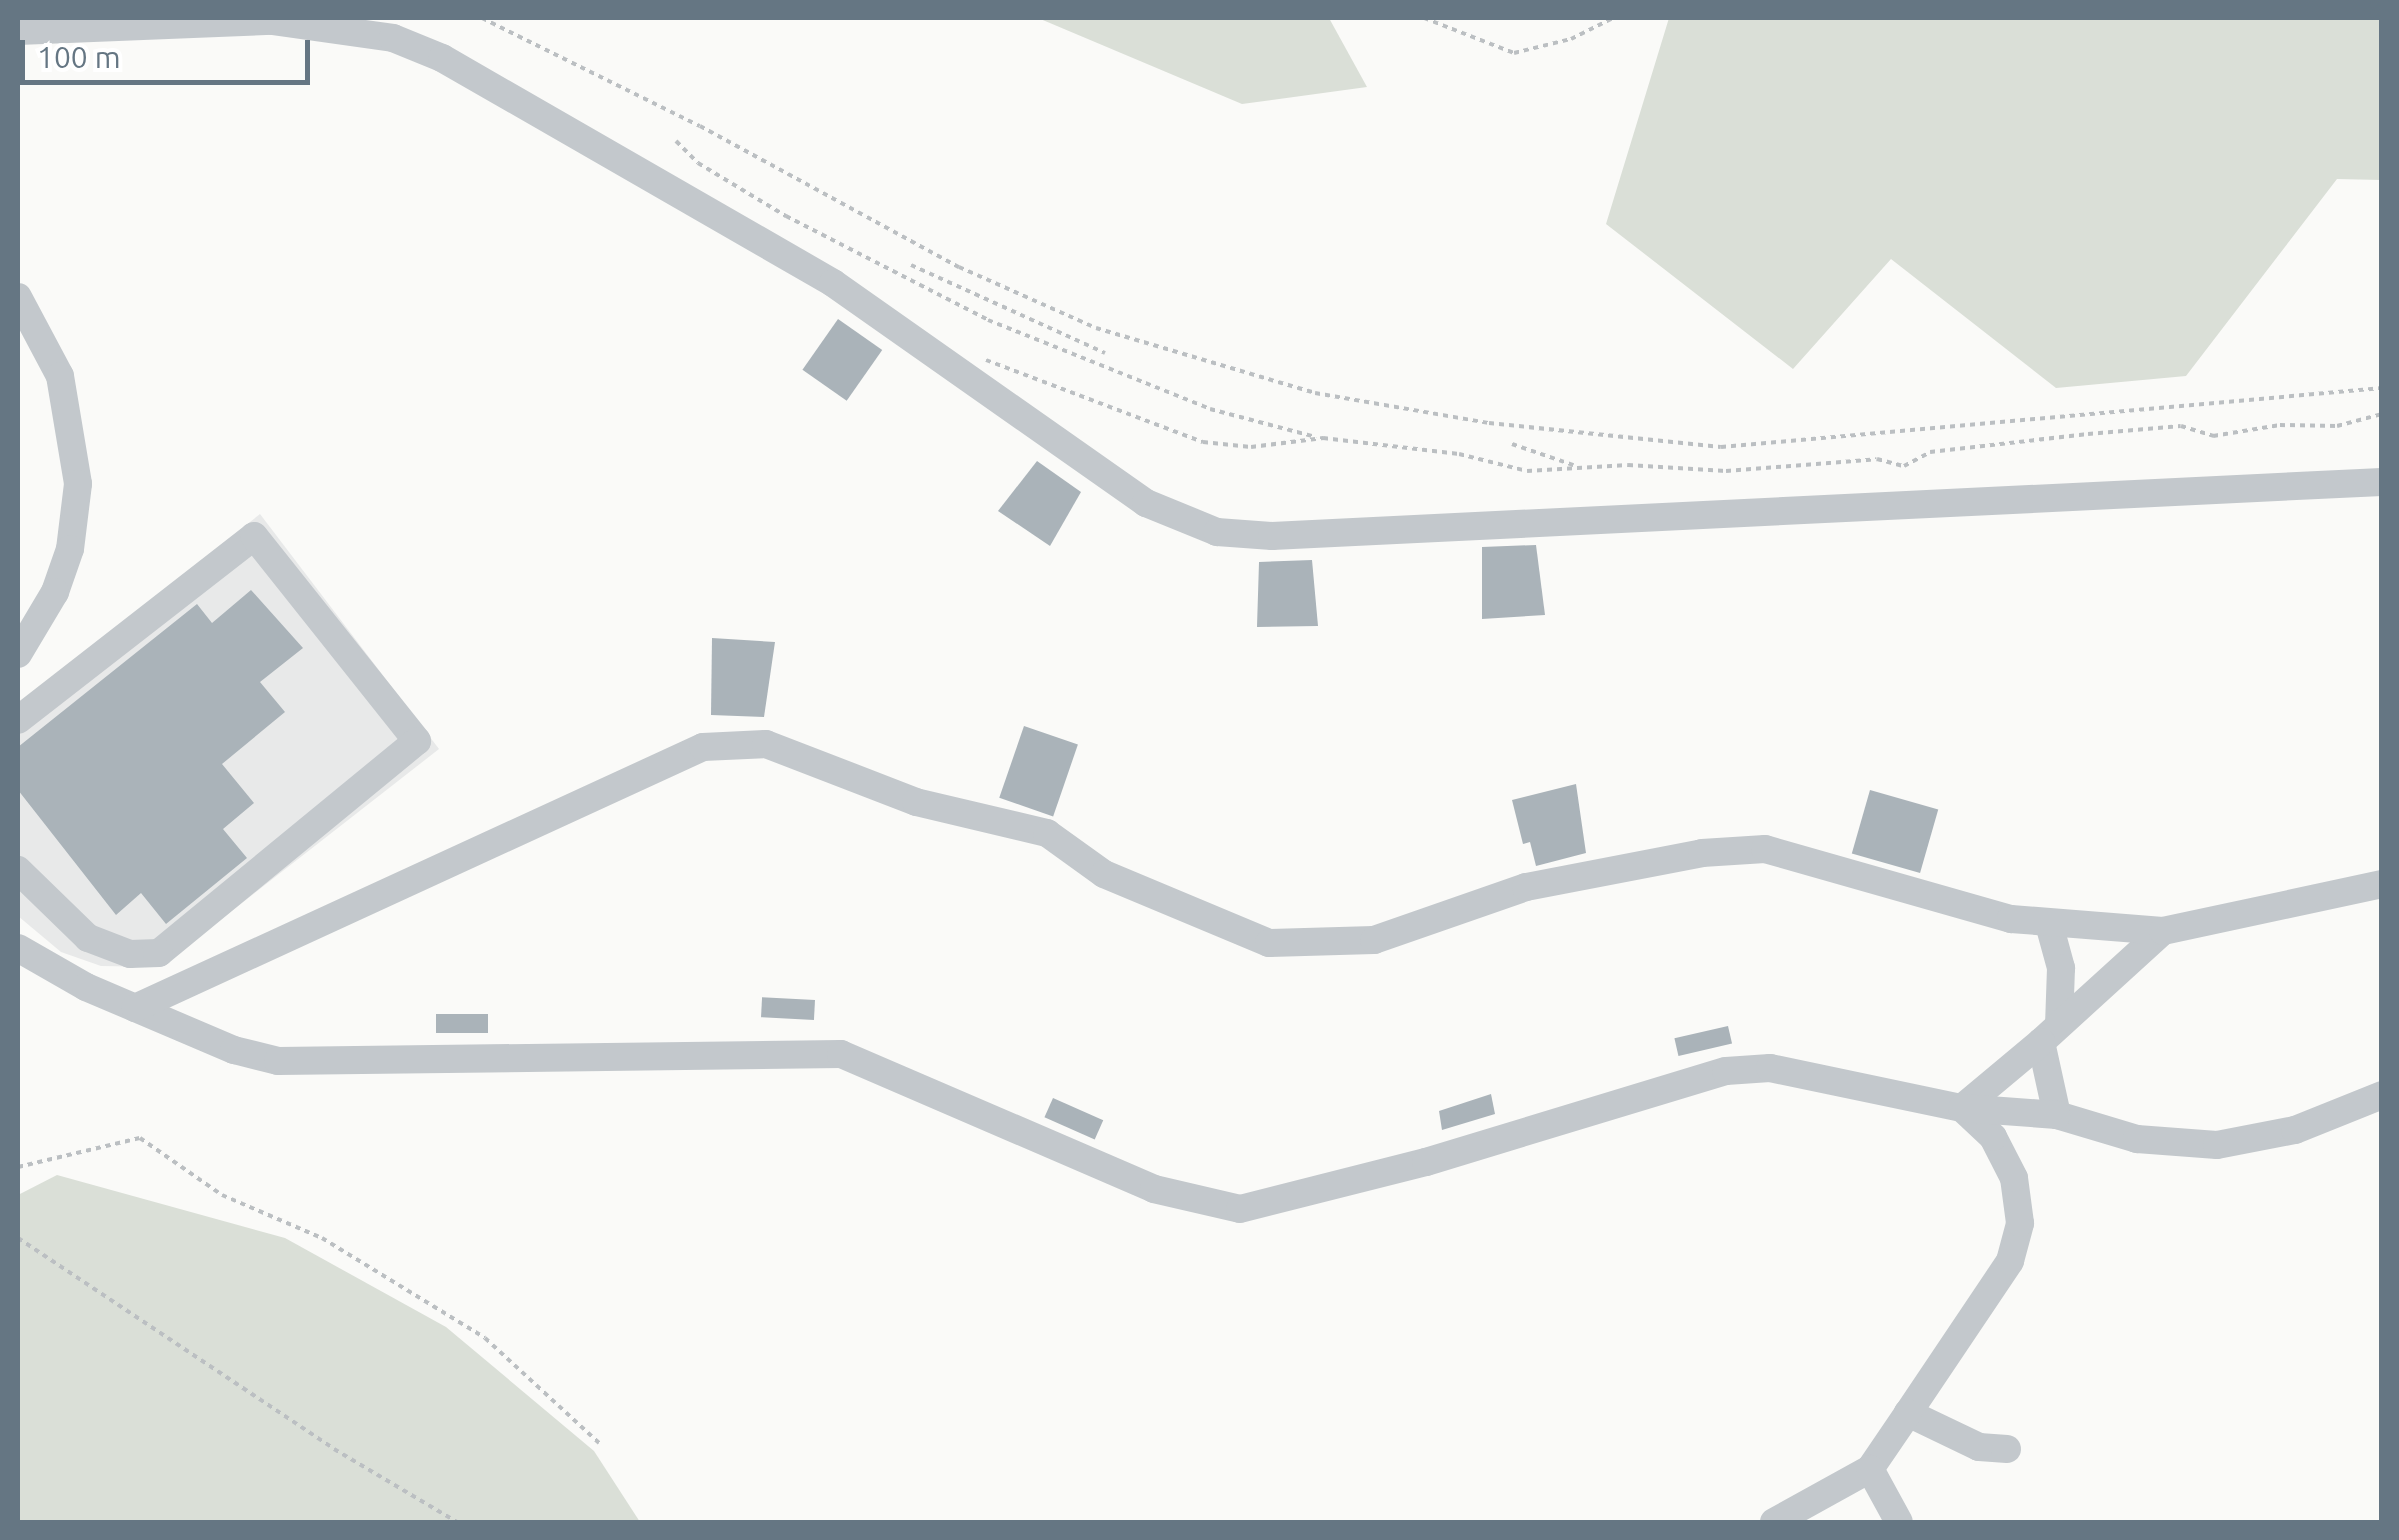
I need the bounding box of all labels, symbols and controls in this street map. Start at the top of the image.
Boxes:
scale bar [25,20,315,82]
text: 100 m [37,40,121,74]

